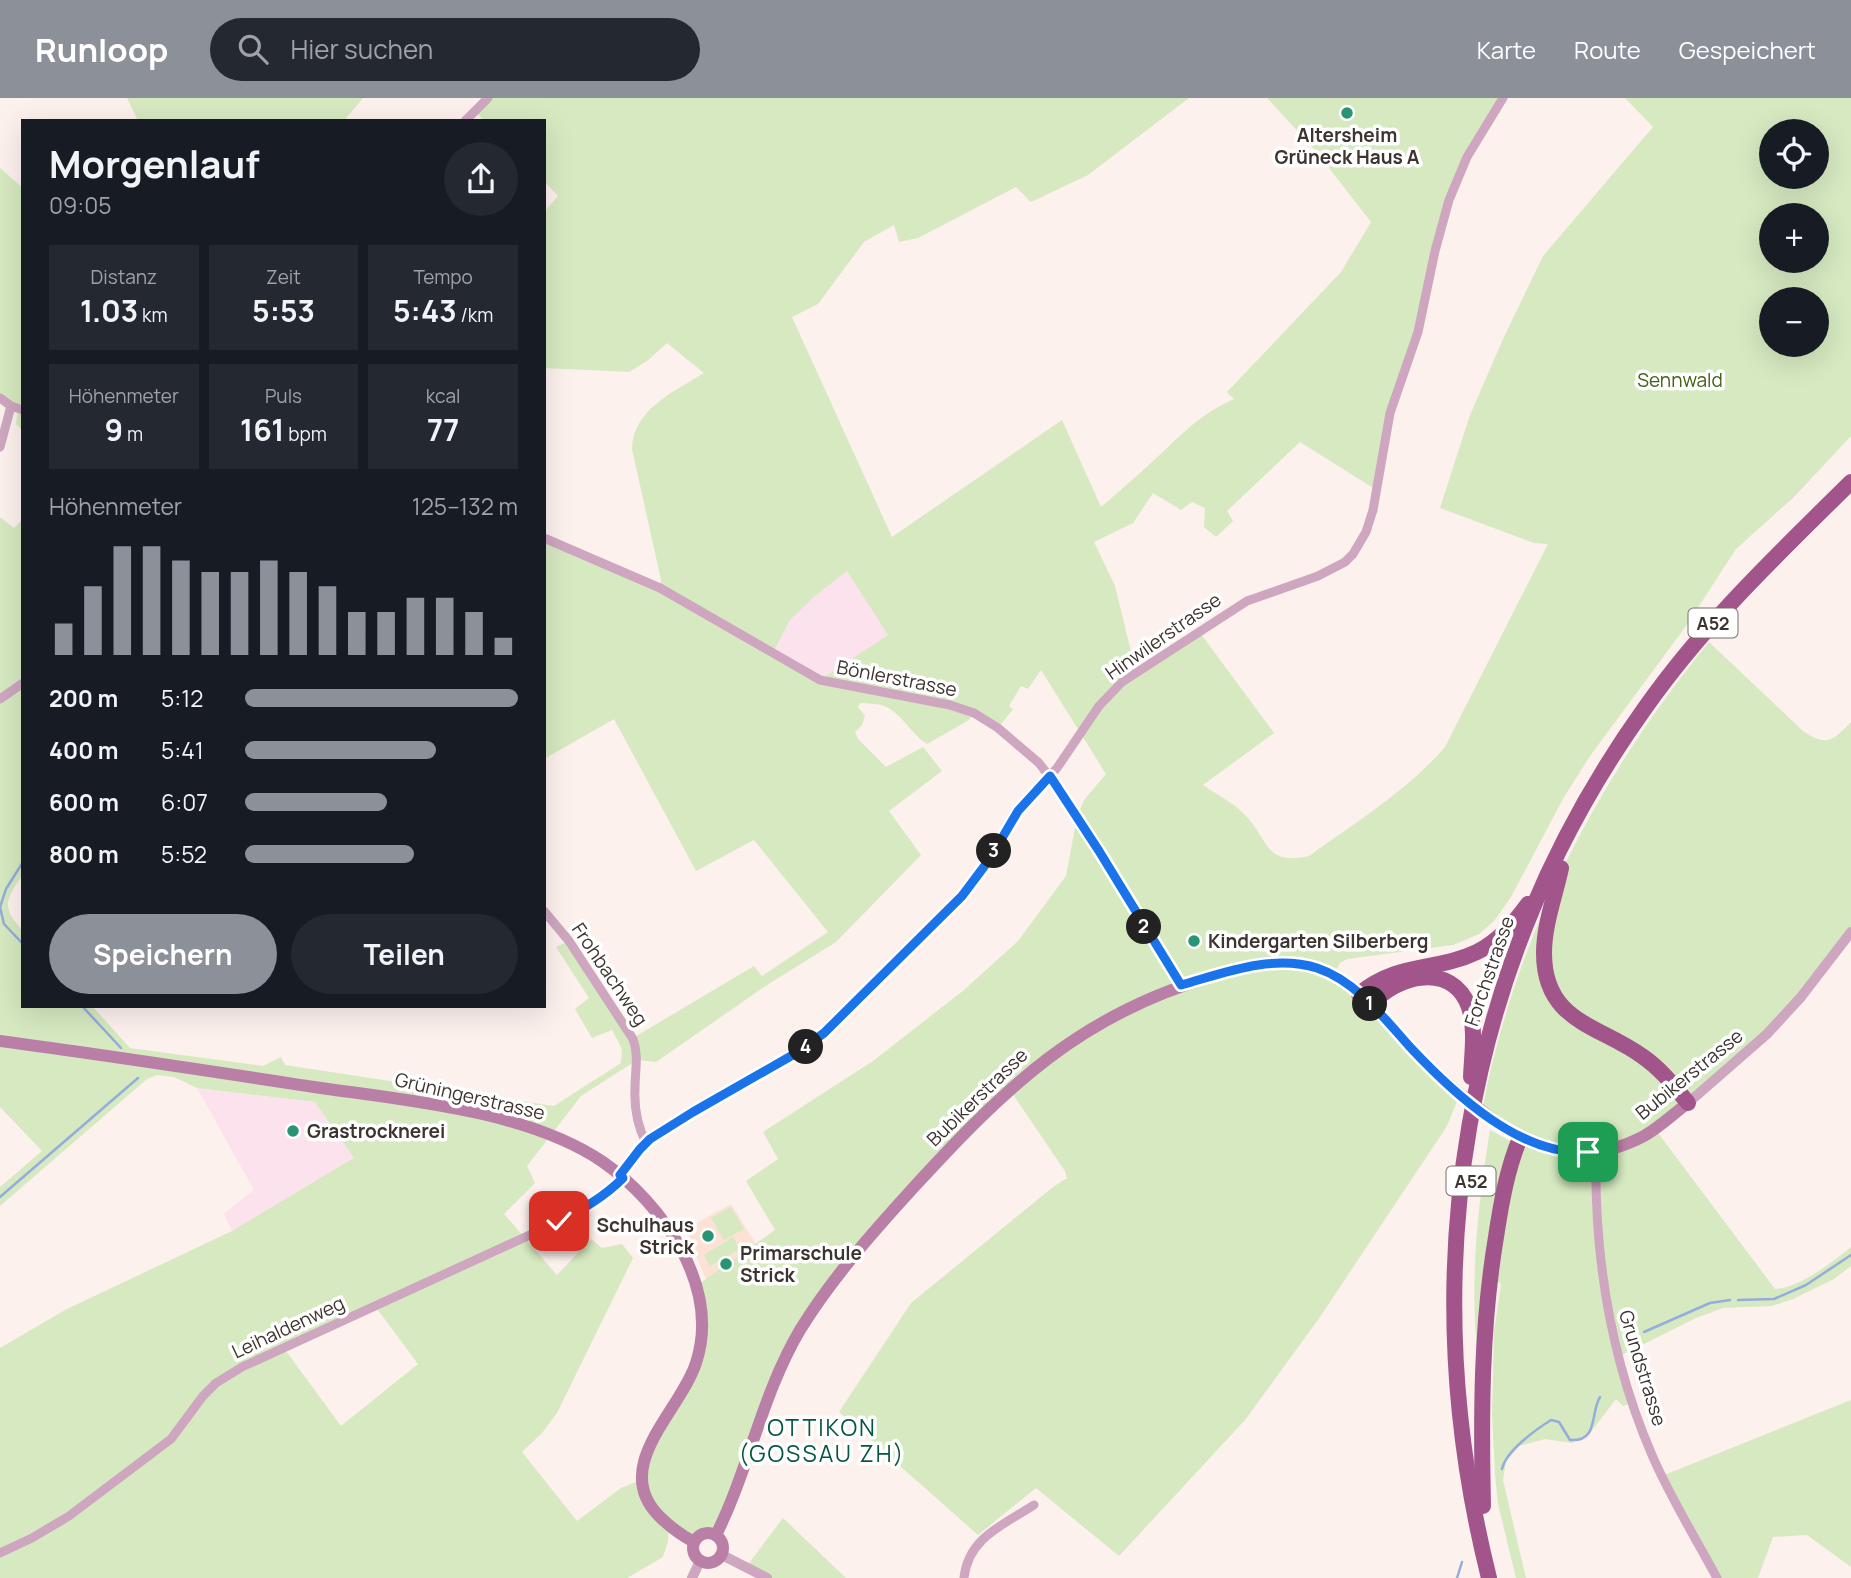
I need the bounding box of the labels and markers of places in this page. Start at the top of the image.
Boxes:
marker: Altersheim Grüneck Haus A [1339,105,1355,121]
place label: Altersheim Grüneck Haus A [1275,122,1420,170]
pin: 3 [976,834,1012,868]
pin: 2 [1126,910,1162,944]
place label: Kindergarten Silberberg [1208,928,1428,954]
marker: Kindergarten Silberberg [1186,933,1202,949]
pin: 1 [1352,986,1388,1021]
pin: 4 [788,1030,824,1065]
place label: Grastrocknerei [307,1118,445,1144]
pin [1558,1122,1618,1182]
marker: Grastrocknerei [285,1123,301,1139]
pin [529,1191,589,1251]
place label: Schulhaus Strick [596,1212,695,1260]
marker: Schulhaus Strick [700,1228,716,1244]
place label: Primarschule Strick [740,1240,862,1288]
marker: Primarschule Strick [718,1256,734,1272]

